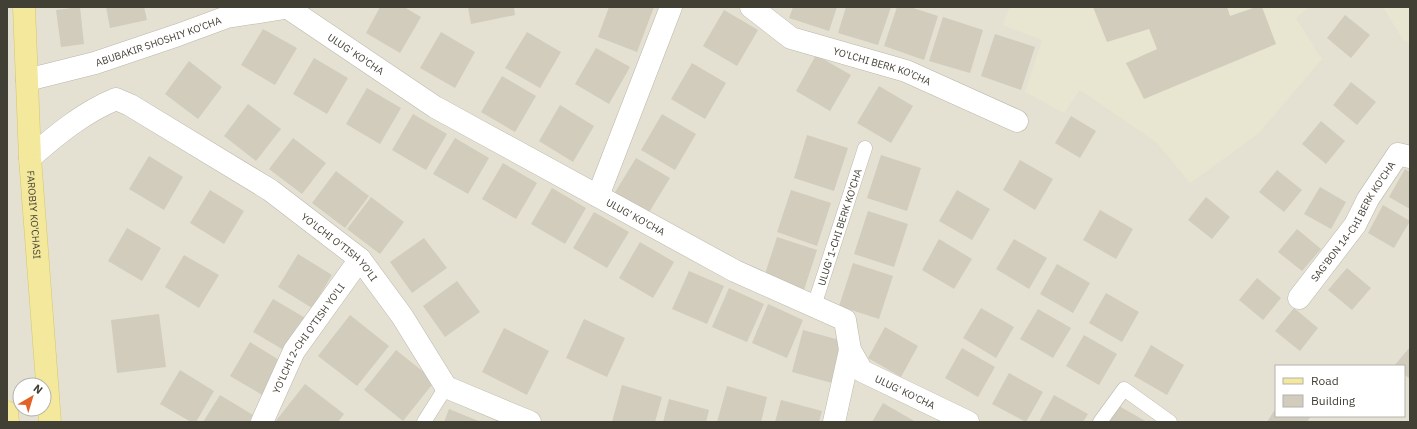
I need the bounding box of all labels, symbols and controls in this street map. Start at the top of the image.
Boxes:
street label: ABUBAKIR SHOSHIY KO'CHA [94,13,223,69]
street label: ULUG' KO'CHA [325,30,387,78]
street label: YO'LCHI BERK KO'CHA [832,44,934,88]
street label: SAG'BON 14-CHI BERK KO'CHA [1308,158,1398,284]
street label: ULUG' 1-CHI BERK KO'CHA [815,166,865,287]
street label: FAROBIY KO'CHASI [24,170,44,259]
street label: ULUG' KO'CHA [604,195,668,238]
street label: YO'LCHI O'TISH YO'LI [299,210,381,284]
street label: YO'LCHI 2-CHI O'TISH YO'LI [269,281,347,395]
legend [1275,365,1405,417]
street label: ULUG' KO'CHA [873,372,938,412]
text: Road [1311,373,1339,388]
north arrow [12,377,52,417]
text: N [31,381,46,397]
text: Building [1311,393,1356,408]

